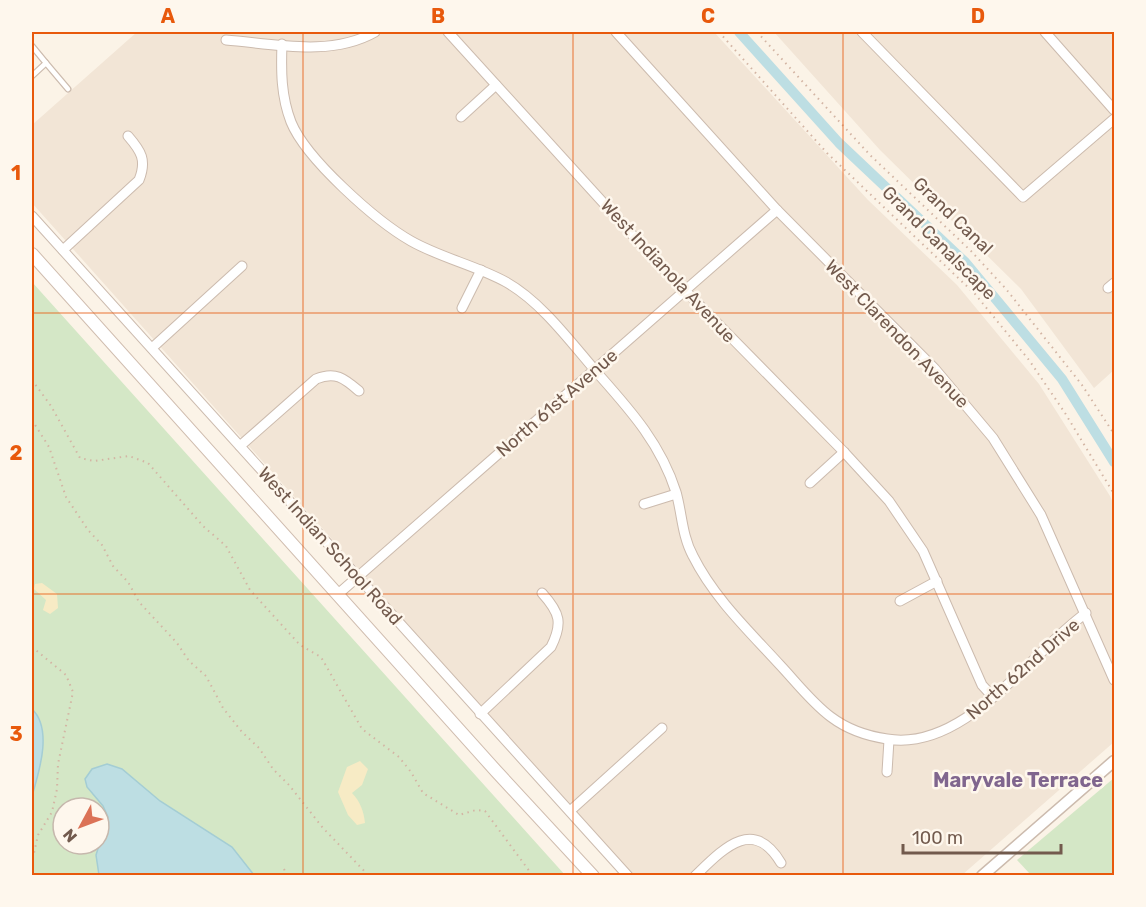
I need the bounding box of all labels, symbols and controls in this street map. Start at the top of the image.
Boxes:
text: A [161,4,176,28]
text: B [431,4,445,28]
text: C [701,4,715,28]
text: D [971,4,985,28]
text: 1 [11,161,21,185]
street label: Grand Canal [909,173,997,259]
street label: Grand Canalscape [878,182,1000,304]
street label: West Indianola Avenue [596,195,740,347]
street label: West Clarendon Avenue [820,255,974,413]
street label: North 61st Avenue [492,344,622,462]
text: 2 [10,441,23,465]
street label: West Indian School Road [253,462,407,630]
street label: North 62nd Drive [962,614,1084,724]
text: 3 [9,722,23,746]
district label: Maryvale Terrace [933,768,1103,792]
north arrow [51,796,111,856]
scale bar [903,817,1060,855]
text: N [59,825,81,846]
text: 100 m [912,827,963,849]

